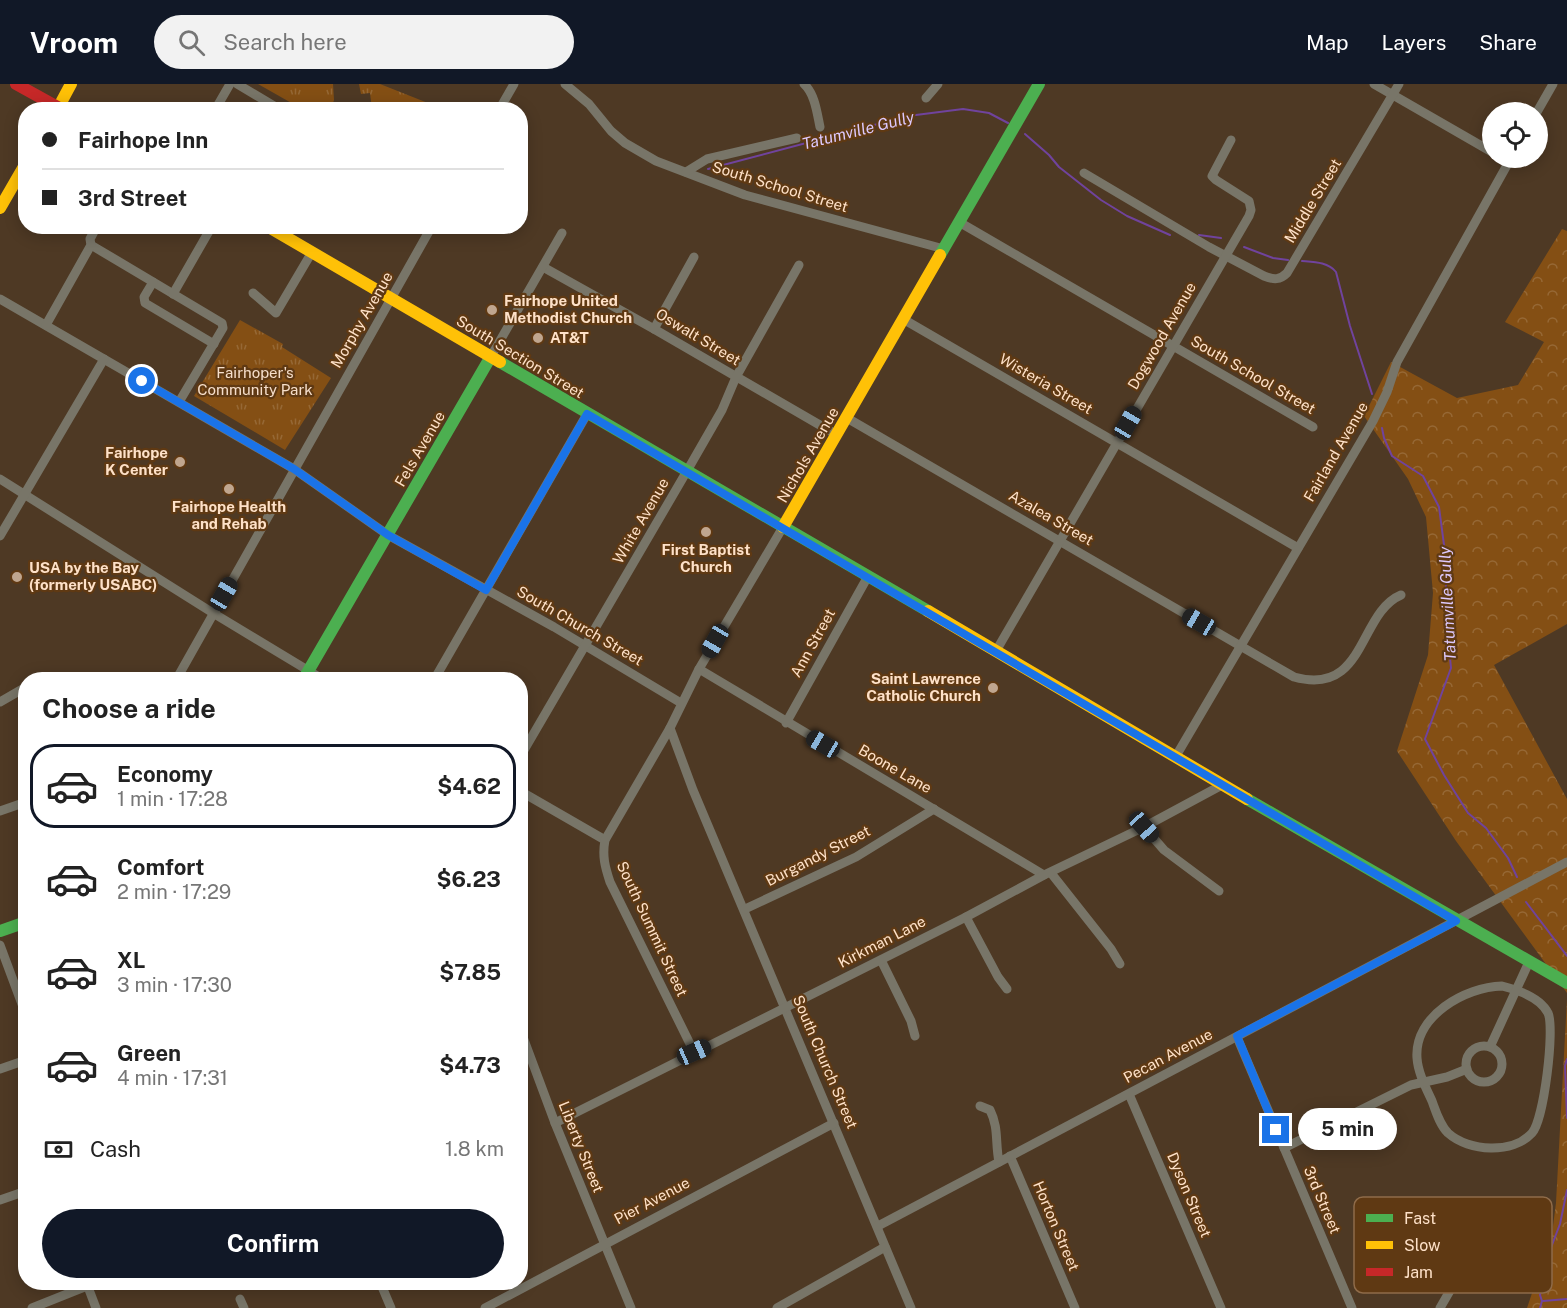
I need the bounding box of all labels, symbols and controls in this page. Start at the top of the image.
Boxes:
search box [154,15,574,69]
text: Vroom [30,26,118,59]
icon: search [175,26,208,59]
text: Search here [223,29,347,55]
text: Map [1306,30,1349,55]
text: Layers [1382,30,1446,55]
text: Share [1479,30,1537,55]
map controls [1482,102,1548,168]
button: locate [1482,102,1548,168]
water label: Tatumville Gully [800,107,917,154]
text: Fairhope Inn [78,127,208,153]
street label: Middle Street [1281,156,1344,246]
street label: South School Street [710,158,850,215]
text: 3rd Street [78,185,187,211]
street label: Morphy Avenue [327,269,396,371]
street label: Dogwood Avenue [1124,279,1199,392]
place label: Fairhope United Methodist Church [504,292,632,326]
marker: Fairhope United Methodist Church [485,303,499,317]
street label: Oswalt Street [653,305,744,369]
street label: South Section Street [453,312,587,401]
place label: AT&T [550,329,589,346]
marker: AT&T [531,331,545,345]
street label: South School Street [1188,332,1319,417]
street label: Wisteria Street [997,350,1096,417]
park label: Fairhoper's Community Park [197,364,313,398]
route start [128,367,155,394]
street label: Fairland Avenue [1300,399,1371,505]
car [1111,403,1145,443]
street label: Nichols Avenue [773,404,842,505]
street label: Fels Avenue [391,408,448,489]
place label: Fairhope K Center [105,444,168,478]
marker: Fairhope K Center [173,455,187,469]
street label: White Avenue [609,475,672,567]
marker: Fairhope Health and Rehab [222,482,236,496]
street label: Azalea Street [1006,487,1097,549]
place label: Fairhope Health and Rehab [172,498,286,532]
marker: First Baptist Church [699,525,713,539]
place label: First Baptist Church [662,541,750,575]
water label: Tatumville Gully [1435,545,1460,662]
place label: USA by the Bay (formerly USABC) [29,559,157,593]
marker: USA by the Bay (formerly USABC) [10,570,24,584]
car [207,574,241,614]
street label: South Church Street [514,582,647,669]
car [1179,605,1219,639]
street label: Ann Street [787,606,838,680]
car [698,621,732,661]
place label: Saint Lawrence Catholic Church [866,670,981,704]
marker: Saint Lawrence Catholic Church [986,681,1000,695]
text: Choose a ride [42,692,216,724]
car [803,727,843,761]
street label: Boone Lane [856,741,935,796]
icon: car [45,759,99,813]
text: Economy [117,761,213,787]
text: $4.62 [437,773,501,799]
text: 1 min · 17:28 [117,787,228,811]
car [1125,808,1163,846]
street label: Burgandy Street [763,822,873,889]
icon: car [45,852,99,906]
text: Comfort [117,854,204,880]
street label: South Summit Street [614,859,691,999]
text: $6.23 [437,866,501,892]
text: 2 min · 17:29 [117,880,231,904]
street label: Kirkman Lane [835,912,928,971]
icon: car [45,945,99,999]
text: XL [117,947,145,973]
text: $7.85 [439,959,501,985]
text: 3 min · 17:30 [117,973,232,997]
street label: South Church Street [790,993,861,1131]
street label: Pecan Avenue [1120,1025,1215,1086]
car [674,1036,714,1068]
icon: car [45,1038,99,1092]
text: Green [117,1040,181,1066]
text: $4.73 [439,1052,501,1078]
text: 4 min · 17:31 [117,1066,228,1090]
street label: Liberty Street [555,1099,608,1195]
callout: 5 min [1297,1109,1396,1151]
route end [1262,1116,1289,1143]
text: 5 min [1321,1117,1374,1141]
icon: cash [42,1133,75,1166]
text: Cash [90,1136,141,1162]
text: 1.8 km [445,1137,504,1161]
street label: Dyson Street [1164,1150,1215,1240]
street label: 3rd Street [1301,1164,1344,1236]
street label: Pier Avenue [611,1174,692,1227]
street label: Horton Street [1030,1178,1083,1273]
legend [1354,1197,1552,1293]
button: Confirm [42,1209,504,1278]
text: Fast [1404,1209,1436,1228]
text: Slow [1404,1236,1441,1255]
text: Jam [1404,1263,1433,1282]

